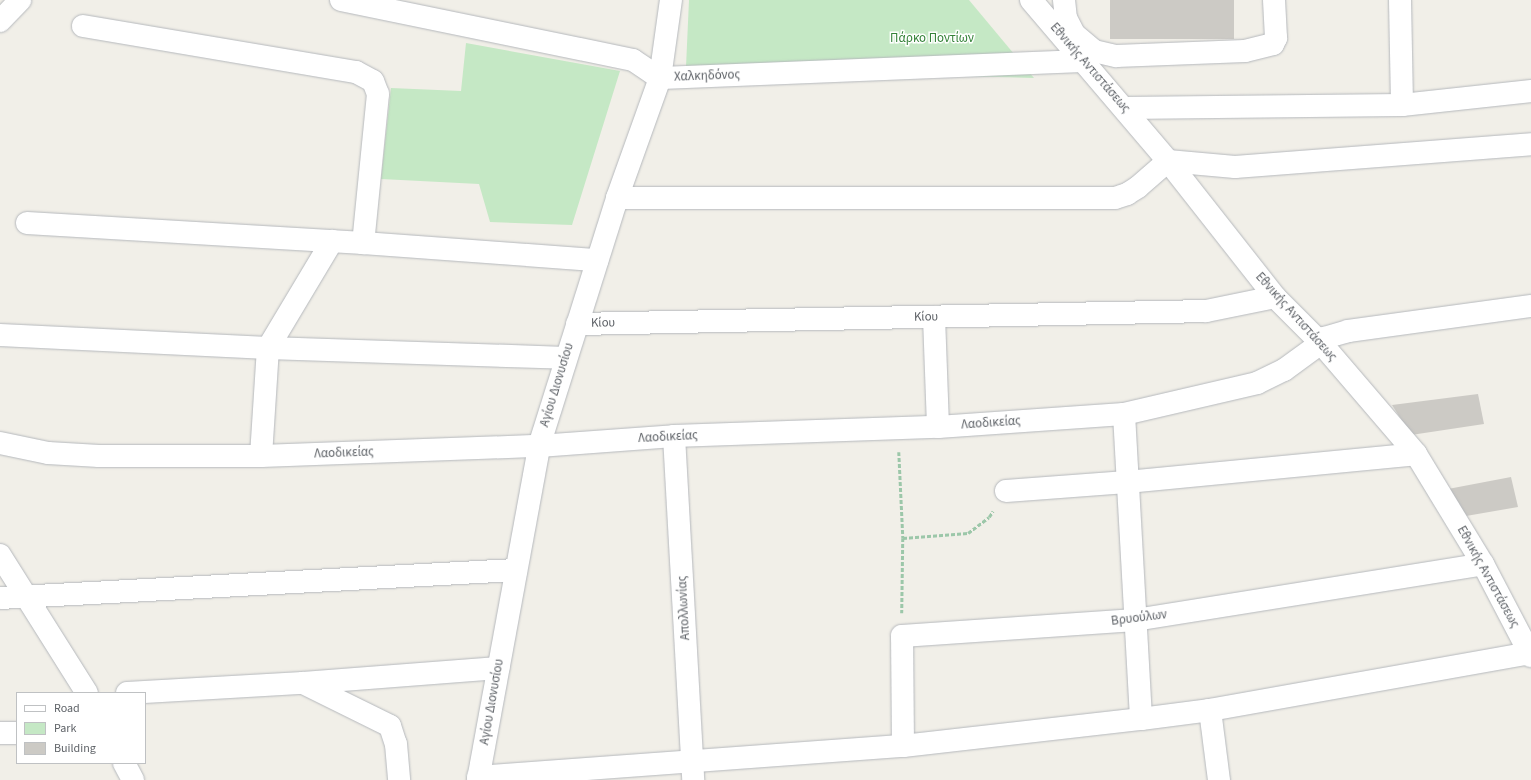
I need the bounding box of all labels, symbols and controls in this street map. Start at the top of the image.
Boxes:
street label: Εθνικής Αντιστάσεως [1047,20,1133,116]
park label: Πάρκο Ποντίων [890,30,974,46]
street label: Χαλκηδόνος [674,67,740,85]
street label: Εθνικής Αντιστάσεως [1252,269,1340,365]
street label: Κίου [914,309,938,325]
street label: Κίου [591,315,615,331]
street label: Αγίου Διονυσίου [537,341,577,429]
street label: Λαοδικείας [961,413,1021,433]
street label: Λαοδικείας [638,428,698,446]
street label: Λαοδικείας [314,444,374,462]
street label: Εθνικής Αντιστάσεως [1453,523,1523,631]
street label: Απολλωνίας [675,575,693,641]
street label: Βρυούλων [1110,607,1168,629]
street label: Αγίου Διονυσίου [477,658,507,746]
legend [16,692,146,764]
text: Road [54,700,80,717]
text: Park [54,720,76,737]
text: Building [54,740,96,757]

